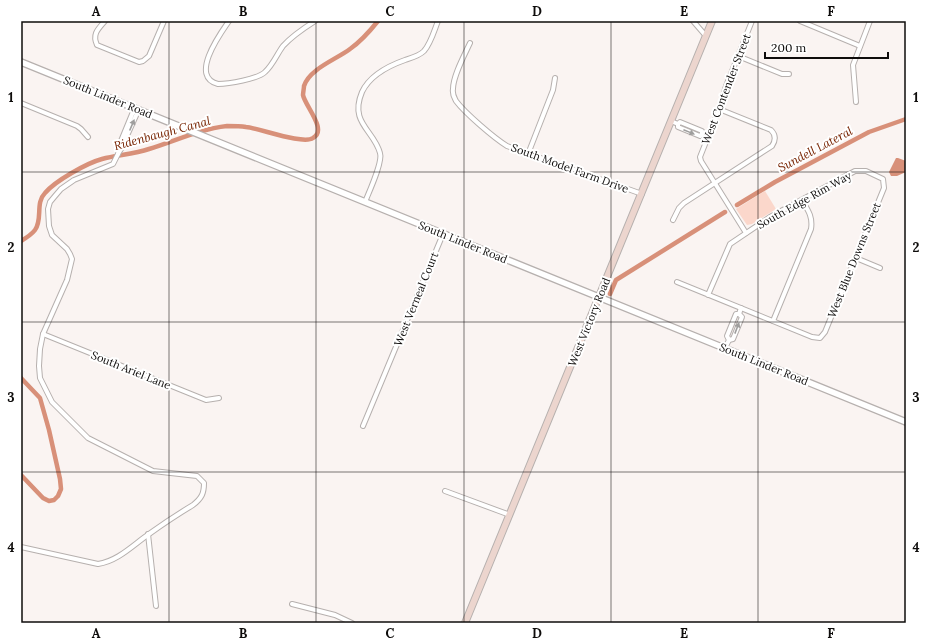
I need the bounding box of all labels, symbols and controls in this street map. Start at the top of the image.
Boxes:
text: A [92,3,101,20]
text: B [239,3,248,20]
text: C [386,3,395,20]
text: D [532,3,542,20]
text: E [680,3,688,20]
text: F [827,3,835,20]
street label: West Contender Street [698,31,754,146]
scale bar [765,34,888,60]
text: 200 m [771,40,807,55]
street label: South Linder Road [61,73,155,121]
text: 1 [8,89,14,106]
text: 1 [913,89,919,106]
water label: Ridenbaugh Canal [112,113,213,153]
one-way arrow [129,119,135,131]
water label: Sundell Lateral [775,123,855,175]
one-way arrow [683,129,695,135]
street label: South Model Farm Drive [509,140,631,196]
street label: South Edge Rim Way [754,168,854,232]
street label: West Blue Downs Street [824,200,884,320]
street label: South Linder Road [416,218,510,266]
text: 2 [8,239,15,256]
text: 2 [913,239,920,256]
street label: West Verneal Court [391,249,442,348]
street label: West Victory Road [565,275,613,368]
one-way arrow [735,322,741,334]
street label: South Linder Road [717,340,811,388]
street label: South Ariel Lane [89,348,173,392]
text: 3 [7,389,15,406]
text: 3 [912,389,920,406]
text: 4 [7,539,15,556]
text: 4 [912,539,920,556]
text: A [92,625,101,642]
text: B [239,625,248,642]
text: C [386,625,395,642]
text: D [532,625,542,642]
text: E [680,625,688,642]
text: F [827,625,835,642]

